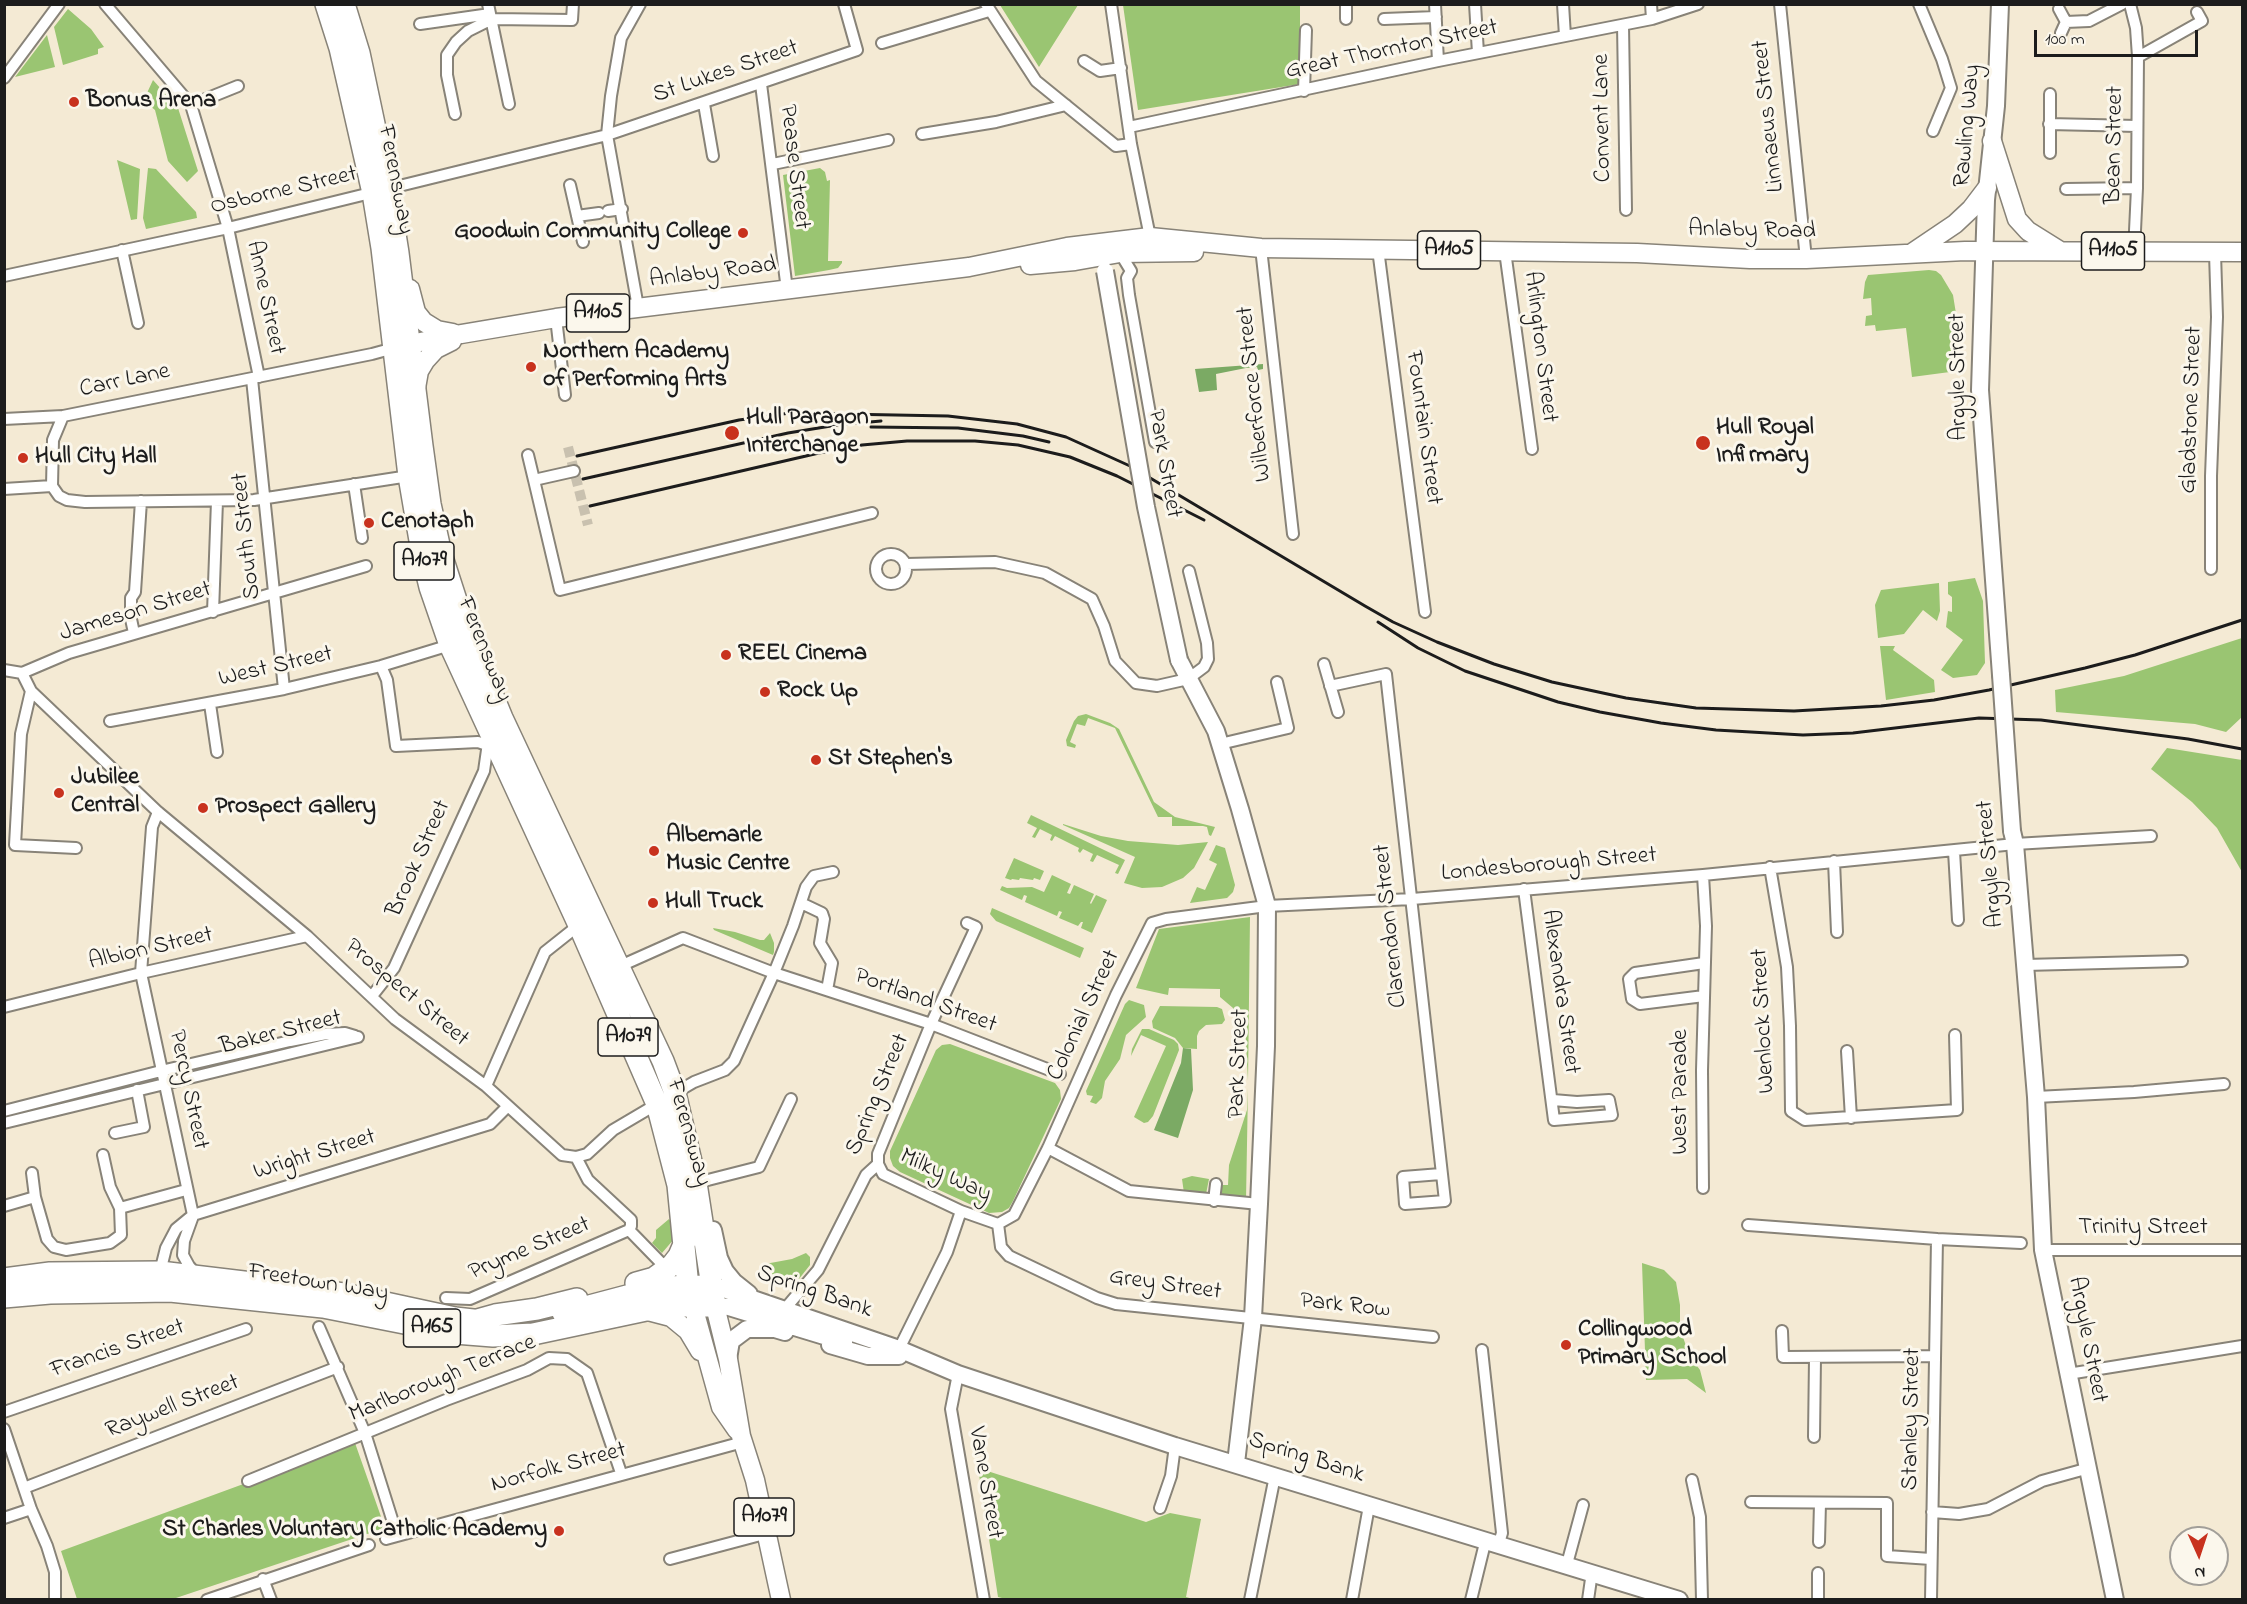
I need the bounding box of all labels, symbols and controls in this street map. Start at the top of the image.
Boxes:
street label: Great Thornton Street [1283,14,1501,88]
scale bar [2037,18,2200,56]
text: 100 m [2045,27,2085,53]
street label: St Lukes Street [649,35,803,111]
street label: Linnaeus Street [1748,38,1792,194]
street label: Convent Lane [1588,53,1620,183]
street label: Rawling Way [1949,63,1989,189]
street label: Bean Street [2101,86,2131,204]
place label: Bonus Arena [86,88,216,116]
marker: Bonus Arena [67,95,81,109]
street label: Pease Street [771,103,815,231]
street label: Ferensway [369,123,419,237]
street label: Osborne Street [208,161,360,223]
street label: Anlaby Road [1688,216,1816,248]
place label: Goodwin Community College [454,219,731,247]
marker: Goodwin Community College [736,226,750,240]
road number: A1105 [1418,231,1480,269]
road number: A1105 [2082,232,2144,270]
street label: Anne Street [238,238,290,358]
street label: Anlaby Road [648,252,778,296]
street label: Arlington Street [1515,270,1563,424]
road number: A1105 [566,294,630,332]
street label: Wilberforce Street [1232,305,1280,483]
street label: Argyle Street [1944,313,1976,441]
street label: Gladstone Street [2176,326,2210,494]
place label: Northern Academy of Performing Arts [543,339,729,395]
street label: Fountain Street [1397,349,1447,507]
street label: Carr Lane [77,358,173,406]
marker: Northern Academy of Performing Arts [524,360,538,374]
place label: Hull Paragon Interchange [746,405,869,461]
street label: Park Street [1139,407,1187,521]
place label: Hull Royal Infirmary [1716,415,1814,471]
marker: Hull Paragon Interchange [723,424,741,442]
marker: Hull Royal Infirmary [1694,434,1712,452]
place label: Hull City Hall [35,444,157,472]
marker: Hull City Hall [16,451,30,465]
street label: South Street [227,471,269,601]
place label: Cenotaph [381,509,474,537]
marker: Cenotaph [362,516,376,530]
road number: A1079 [394,542,454,580]
street label: Jameson Street [57,576,215,650]
street label: Ferensway [449,593,517,707]
street label: West Street [216,641,336,695]
place label: REEL Cinema [738,641,867,669]
marker: REEL Cinema [719,648,733,662]
place label: Rock Up [777,678,858,706]
marker: Rock Up [758,685,772,699]
place label: St Stephen's [828,746,953,774]
marker: St Stephen's [809,753,823,767]
place label: Jubilee Central [71,765,139,821]
marker: Jubilee Central [52,786,66,800]
place label: Prospect Gallery [215,794,376,822]
street label: Brook Street [381,796,459,922]
street label: Argyle Street [1972,799,2012,929]
marker: Prospect Gallery [196,801,210,815]
place label: Albemarle Music Centre [666,823,789,879]
street label: Londesborough Street [1440,842,1658,890]
street label: Clarendon Street [1369,843,1415,1009]
marker: Albemarle Music Centre [647,844,661,858]
place label: Hull Truck [665,889,763,917]
marker: Hull Truck [646,896,660,910]
street label: Alexandra Street [1533,908,1585,1076]
street label: Albion Street [86,922,216,978]
street label: Prospect Street [338,934,474,1054]
street label: Colonial Street [1042,946,1128,1086]
street label: Wenlock Street [1747,948,1783,1094]
street label: Portland Street [850,963,1000,1041]
street label: Baker Street [217,1005,345,1063]
street label: Park Street [1224,1009,1256,1119]
road number: A1079 [598,1018,658,1056]
street label: Percy Street [160,1028,214,1152]
street label: West Parade [1668,1029,1696,1155]
street label: Spring Street [840,1030,918,1160]
street label: Ferensway [658,1076,716,1190]
street label: Wright Street [250,1124,380,1188]
street label: Milky Way [895,1143,995,1211]
street label: Pryme Street [465,1212,595,1288]
street label: Trinity Street [2078,1215,2208,1243]
street label: Freetown Way [246,1259,390,1309]
street label: Spring Bank [752,1260,876,1326]
street label: Grey Street [1107,1264,1223,1308]
street label: Argyle Street [2060,1275,2112,1405]
street label: Park Row [1298,1288,1392,1326]
road number: A165 [404,1309,460,1347]
street label: Francis Street [47,1314,189,1386]
place label: Collingwood Primary School [1578,1317,1726,1373]
street label: Marlborough Terrace [345,1329,541,1431]
marker: Collingwood Primary School [1559,1338,1573,1352]
street label: Stanley Street [1897,1347,1929,1491]
street label: Raywell Street [102,1369,244,1447]
street label: Vane Street [960,1425,1008,1541]
street label: Spring Bank [1244,1427,1368,1491]
street label: Norfolk Street [488,1437,630,1501]
road number: A1079 [734,1498,794,1536]
place label: St Charles Voluntary Catholic Academy [162,1517,547,1545]
marker: St Charles Voluntary Catholic Academy [552,1524,566,1538]
north arrow [2169,1526,2229,1586]
text: N [2194,1560,2206,1584]

